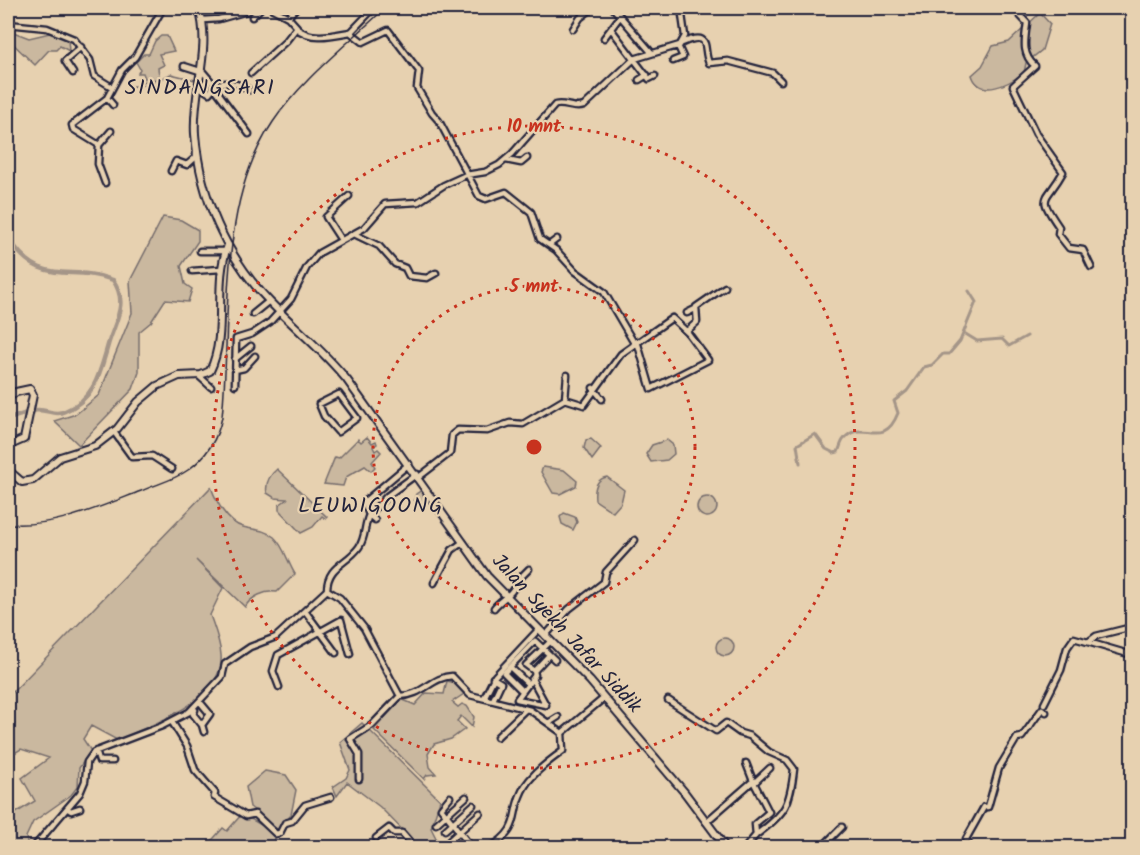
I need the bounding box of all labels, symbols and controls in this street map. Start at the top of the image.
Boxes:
district label: SINDANGSARI [125,71,275,106]
text: 10 mnt [507,113,562,142]
text: 5 mnt [509,273,559,302]
centre of rings [524,437,544,457]
district label: LEUWIGOONG [298,489,444,524]
street label: Jalan Syekh Jafar Siddik [483,547,649,722]

